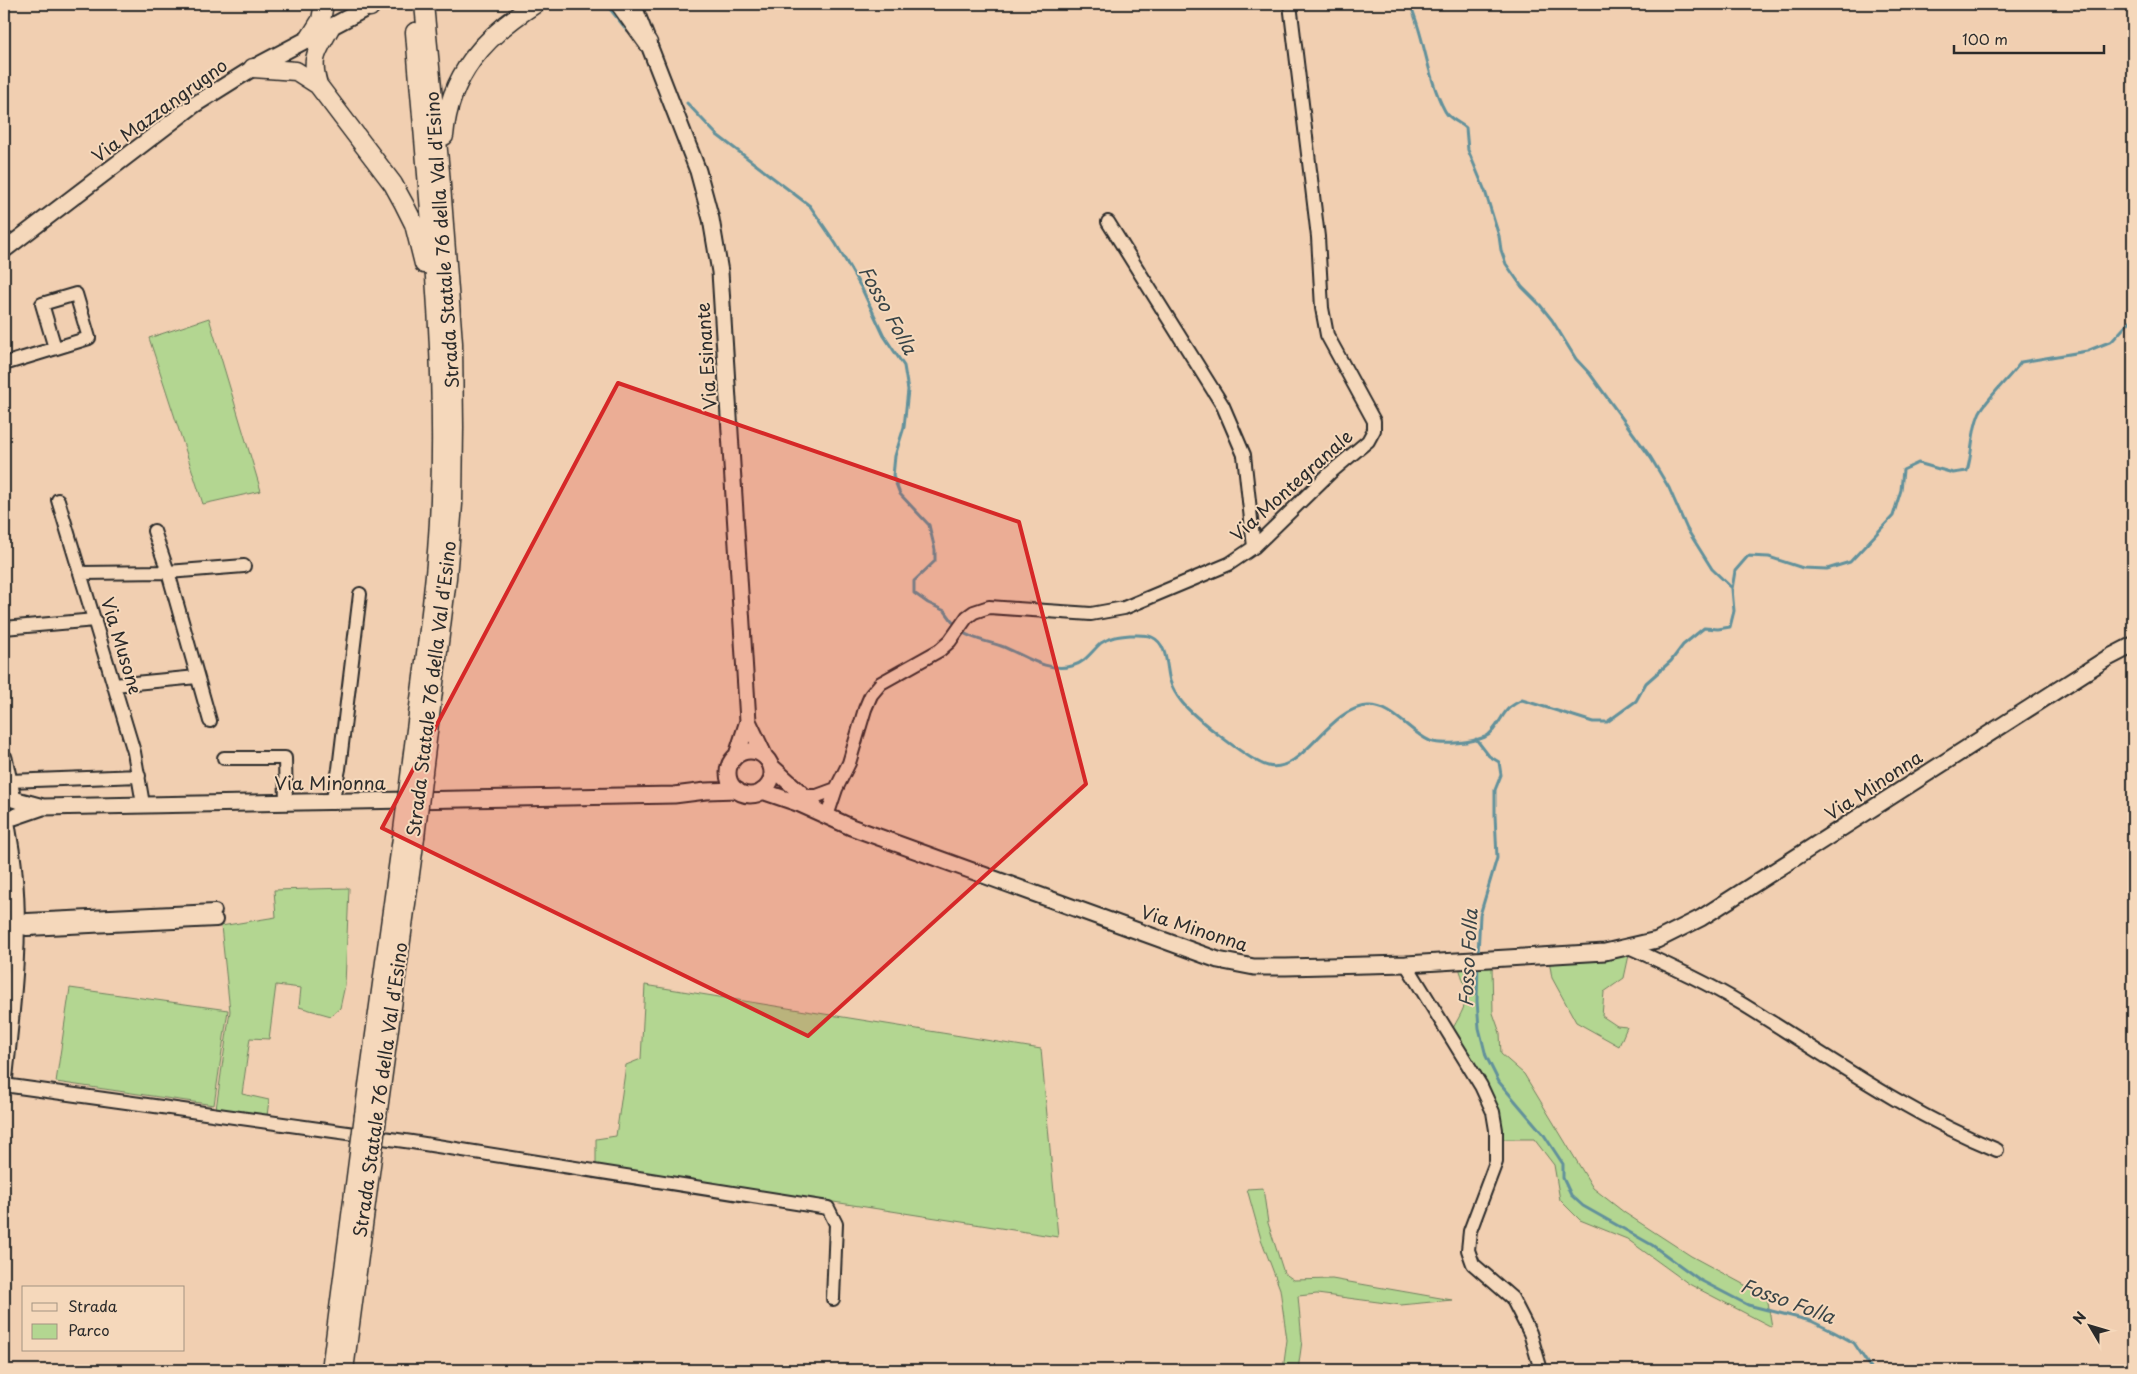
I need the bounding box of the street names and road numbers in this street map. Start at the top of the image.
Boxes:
street label: Via Mazzangrugno [86,51,233,168]
street label: Strada Statale 76 della Val d'Esino [418,91,465,390]
street label: Via Esinante [688,301,723,411]
street label: Via Montegranale [1224,422,1358,547]
street label: Strada Statale 76 della Val d'Esino [399,539,462,838]
street label: Via Musone [95,594,150,697]
street label: Via Minonna [1819,743,1928,826]
street label: Via Minonna [274,769,386,796]
street label: Via Minonna [1137,898,1252,958]
street label: Strada Statale 76 della Val d'Esino [345,940,414,1239]

